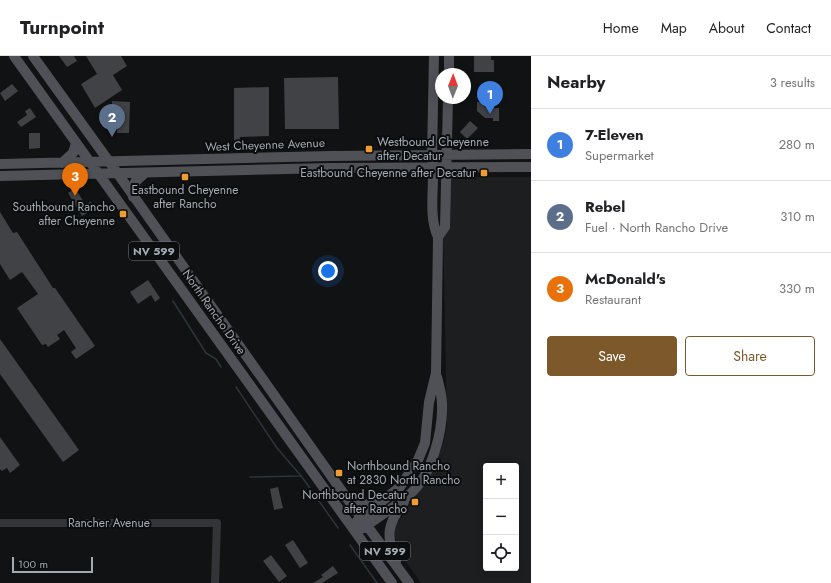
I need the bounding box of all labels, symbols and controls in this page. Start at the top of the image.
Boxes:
text: Turnpoint [20,14,104,41]
text: Home [603,18,639,38]
text: Map [661,18,687,38]
text: About [709,18,744,38]
text: Contact [766,18,811,38]
north arrow [435,68,471,104]
text: Nearby [547,70,605,94]
text: 3 results [770,73,815,92]
pin: 1 [477,81,503,114]
pin: 2 [99,104,125,137]
text: 7-Eleven [585,124,644,146]
place label: Westbound Cheyenne after Decatur [377,133,489,165]
street label: West Cheyenne Avenue [205,134,325,156]
text: 1 [557,135,563,154]
text: 280 m [779,135,815,154]
marker: Westbound Cheyenne after Decatur [364,144,374,154]
text: Supermarket [585,146,654,165]
pin: 3 [62,163,88,196]
place label: Eastbound Cheyenne after Decatur [300,164,477,182]
marker: Eastbound Cheyenne after Decatur [479,168,489,178]
marker: Eastbound Cheyenne after Rancho [180,172,190,182]
place label: Eastbound Cheyenne after Rancho [131,181,239,213]
text: Rebel [585,196,625,218]
place label: Southbound Rancho after Cheyenne [13,198,115,230]
text: 2 [556,207,564,226]
text: 310 m [780,207,815,226]
marker: Southbound Rancho after Cheyenne [118,209,128,219]
text: Fuel · North Rancho Drive [585,218,728,237]
road number: NV 599 [129,242,179,260]
your location [318,261,338,281]
street label: North Rancho Drive [178,266,250,358]
text: McDonald's [585,268,666,290]
text: 3 [556,279,564,298]
text: 330 m [779,279,815,298]
text: Restaurant [585,290,641,309]
button: Save [547,336,677,376]
button: Share [685,336,815,376]
place label: Northbound Rancho at 2830 North Rancho [347,457,461,489]
map controls [483,463,519,571]
button: + [483,463,519,499]
marker: Northbound Rancho at 2830 North Rancho [334,468,344,478]
place label: Northbound Decatur after Rancho [302,486,408,518]
marker: Northbound Decatur after Rancho [410,497,420,507]
button: − [483,499,519,535]
street label: Rancher Avenue [68,514,150,532]
button: locate [483,535,519,571]
road number: NV 599 [360,542,410,560]
scale bar [12,555,93,574]
text: 100 m [18,556,48,572]

